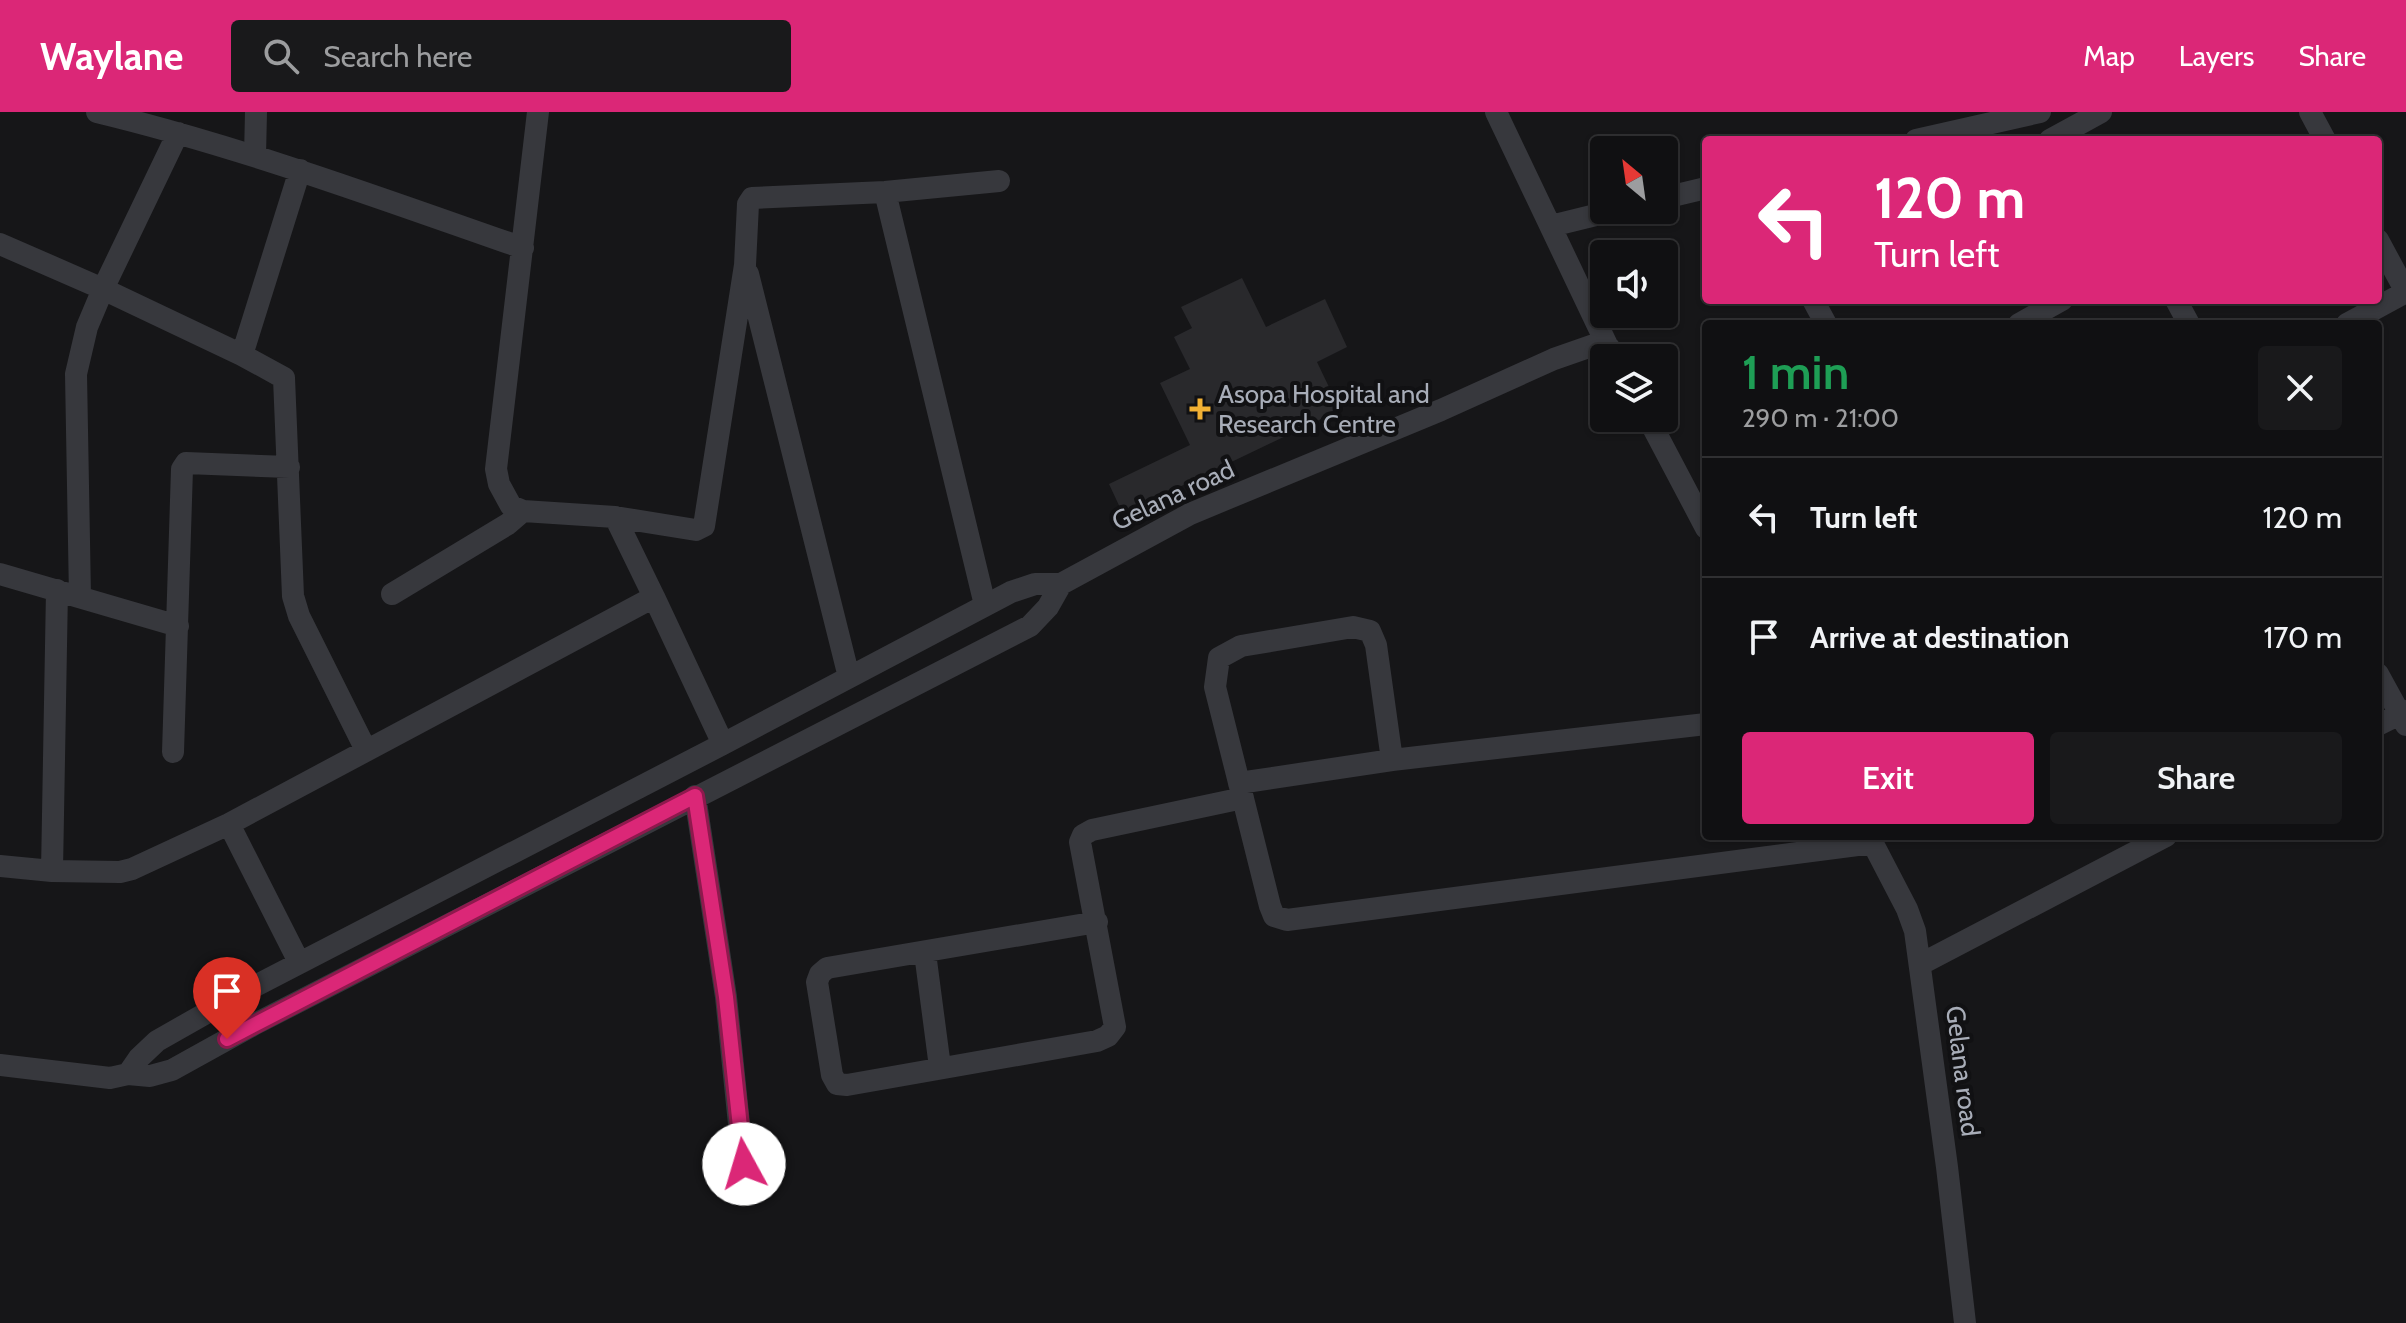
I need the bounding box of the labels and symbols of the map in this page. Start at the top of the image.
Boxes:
north arrow [1590,136,1678,224]
place label: Asopa Hospital and Research Centre [1218,378,1430,440]
marker: Asopa Hospital and Research Centre [1189,398,1211,420]
street label: Gelana road [1107,453,1239,537]
pin [193,957,261,1039]
street label: Gelana road [1939,1004,1987,1138]
position arrow [702,1122,786,1206]

